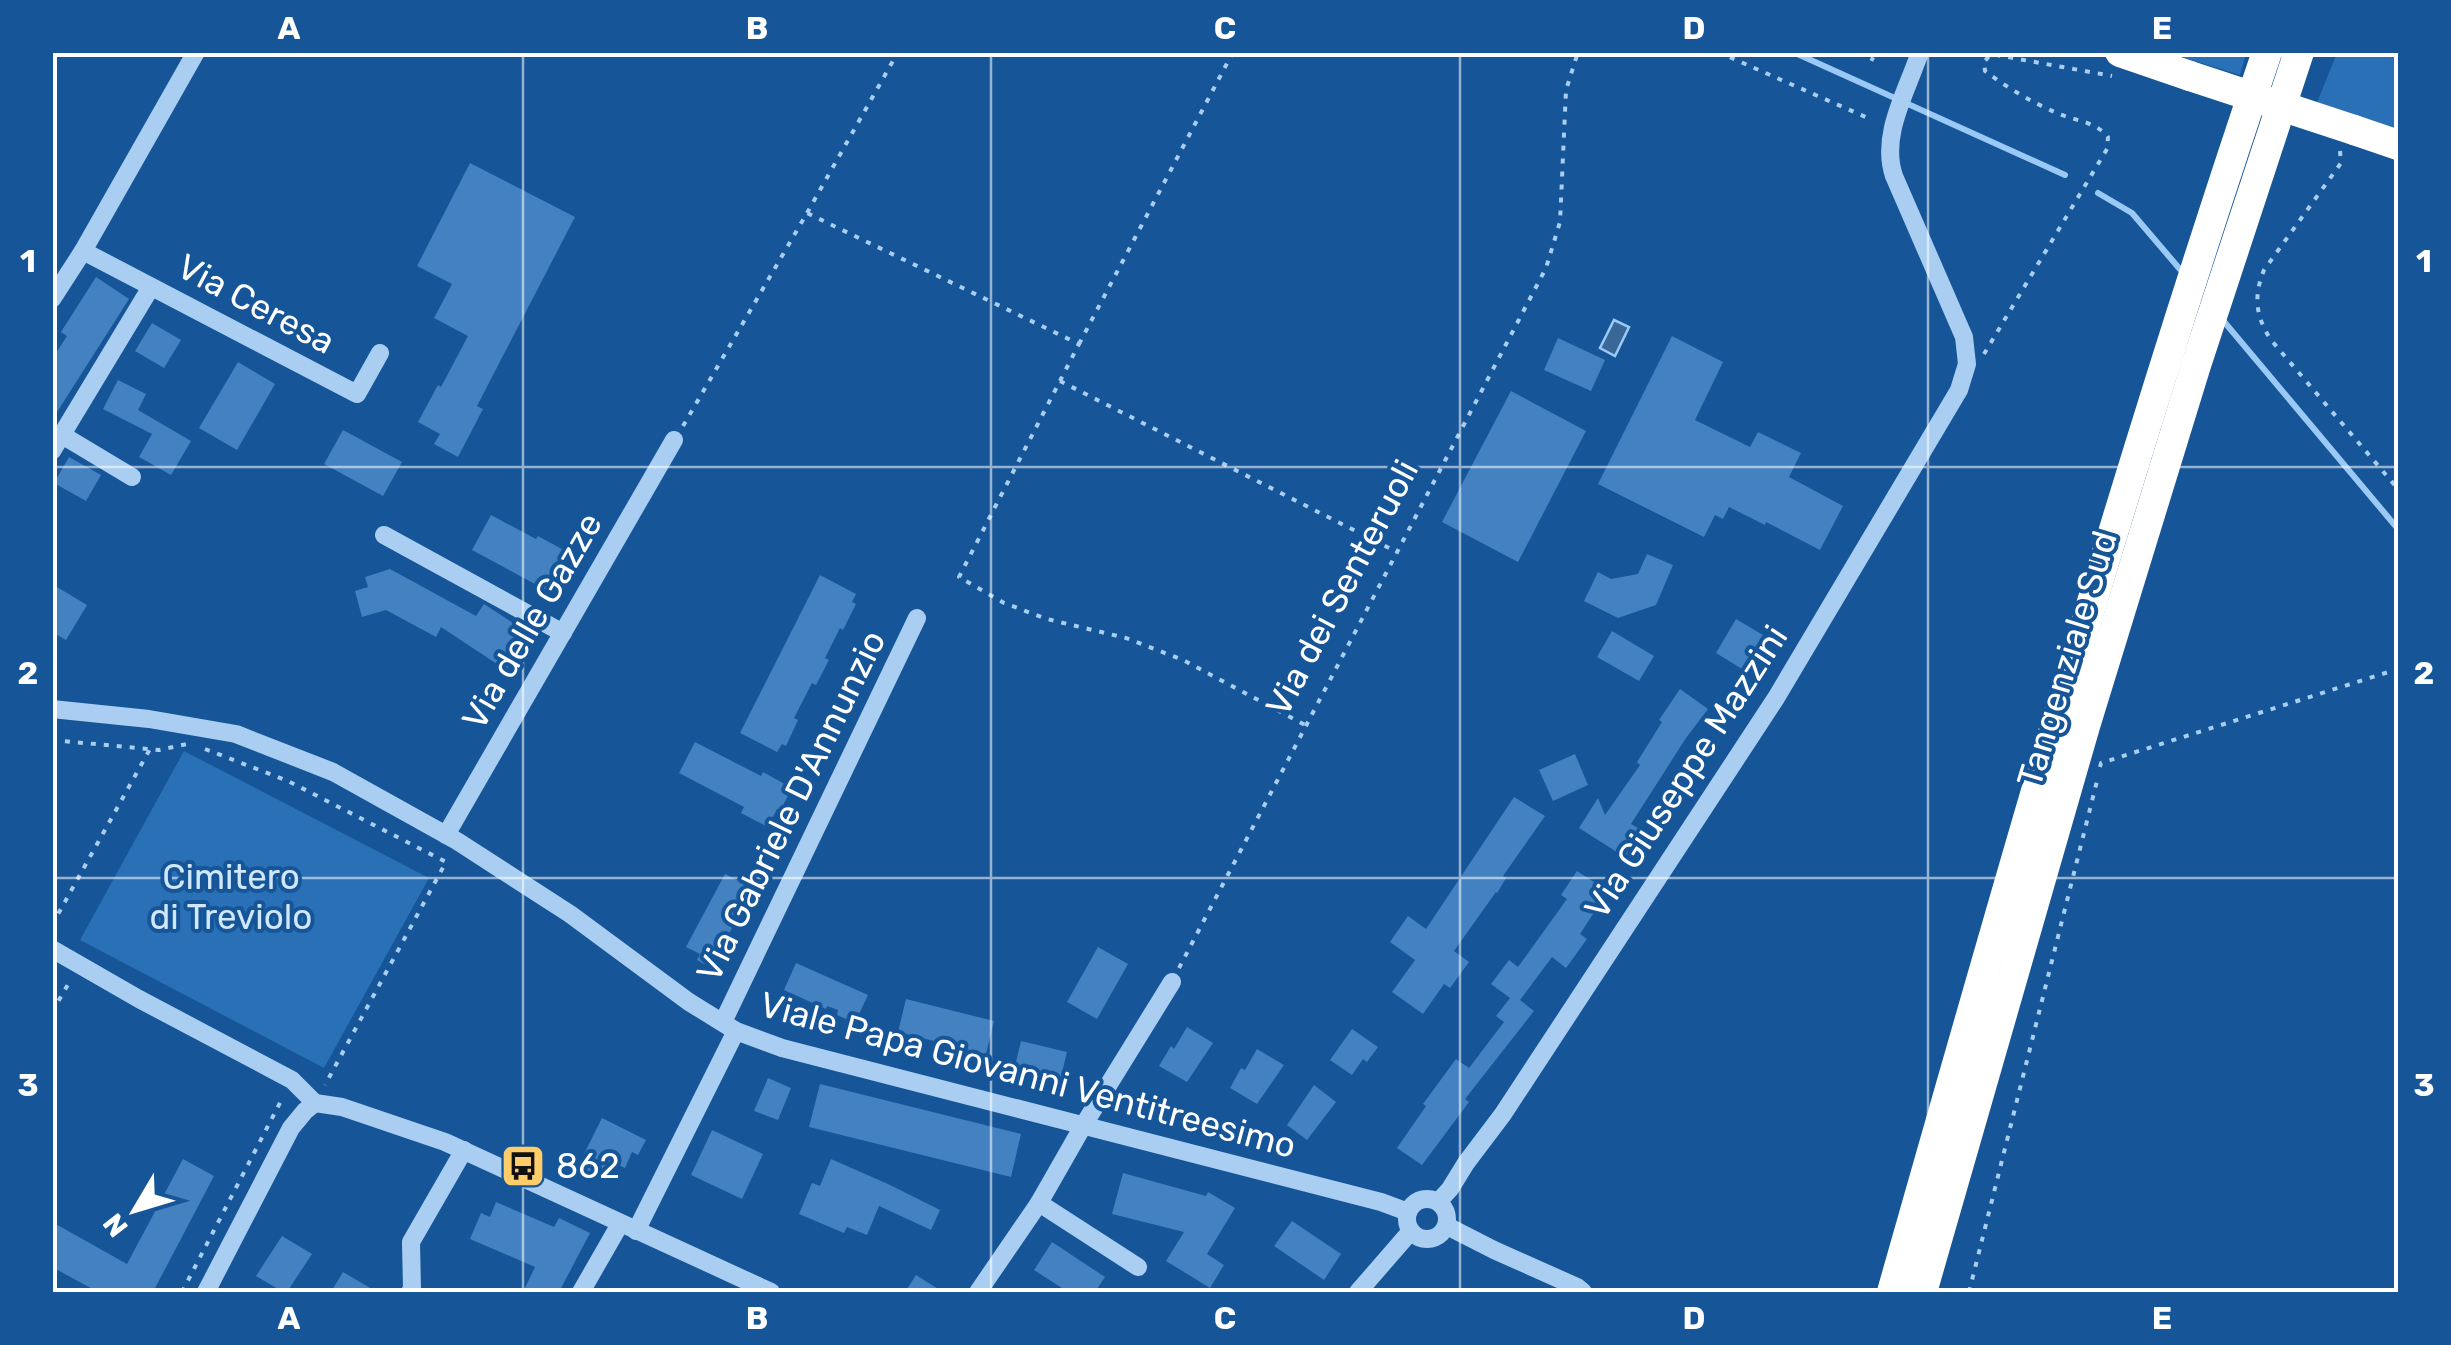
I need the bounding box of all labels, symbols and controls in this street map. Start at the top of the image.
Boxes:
text: A [278,9,301,47]
text: B [746,9,768,47]
text: C [1214,9,1236,47]
text: D [1683,9,1705,47]
text: E [2152,9,2172,47]
text: 1 [20,242,36,280]
text: 1 [2416,242,2432,280]
street label: Via Ceresa [170,245,342,363]
street label: Via dei Senteruoli [1257,453,1427,723]
street label: Via delle Gazze [453,505,611,737]
street label: Tangenziale Sud [2008,526,2126,792]
street label: Via Giuseppe Mazzini [1576,618,1796,926]
street label: Via Gabriele D'Annunzio [688,624,894,988]
text: 2 [18,654,38,692]
text: 2 [2414,654,2434,692]
park label: Cimitero di Treviolo [150,856,312,938]
street label: Viale Papa Giovanni Ventitreesimo [756,983,1300,1167]
text: 3 [17,1066,39,1104]
text: 3 [2413,1066,2435,1104]
bus stop icon: 862 [500,1143,546,1189]
place label: 862 [556,1145,620,1187]
north arrow [85,1160,185,1260]
text: N [96,1207,135,1243]
text: A [278,1299,301,1337]
text: B [746,1299,768,1337]
text: C [1214,1299,1236,1337]
text: D [1683,1299,1705,1337]
text: E [2152,1299,2172,1337]

